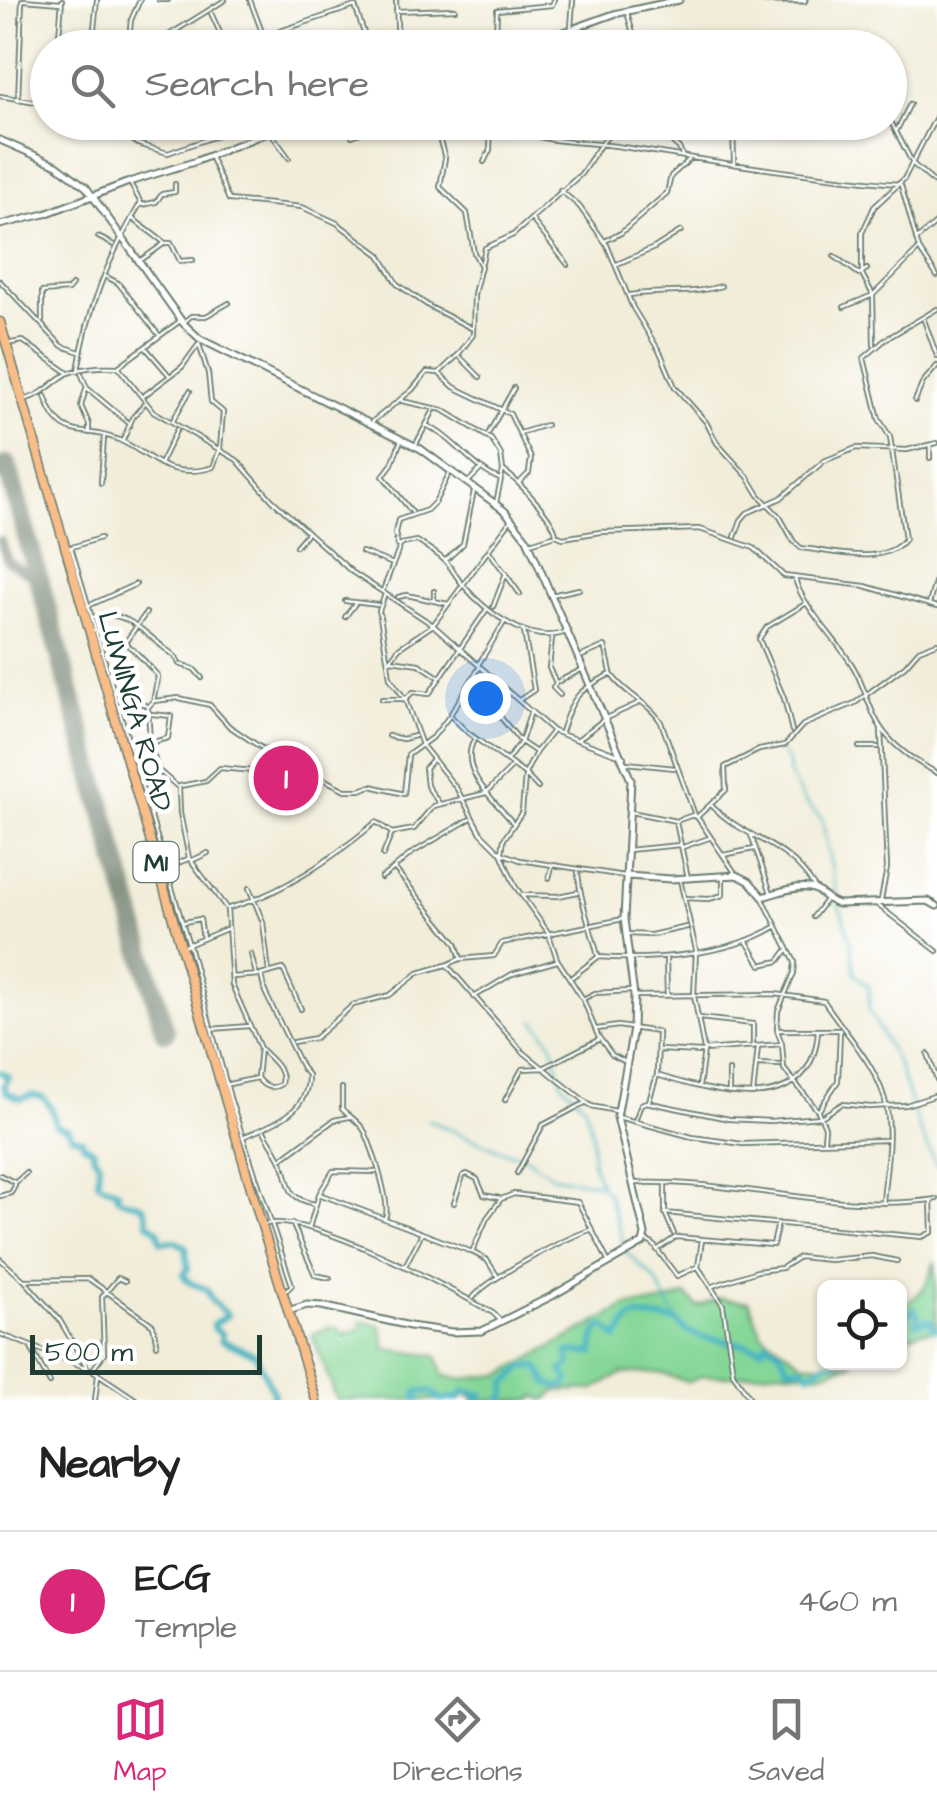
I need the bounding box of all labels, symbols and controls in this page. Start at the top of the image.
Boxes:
search box [30,30,907,140]
icon: search [65,58,120,113]
text: Search here [145,59,369,111]
street label: LUWINGA ROAD [87,607,182,816]
your location [460,673,511,724]
pin: 1 [254,740,318,816]
road number: M1 [134,842,178,882]
map controls [817,1280,907,1370]
button: locate [817,1280,907,1370]
scale bar [30,1330,262,1374]
text: 500 m [45,1333,133,1372]
text: Nearby [40,1436,180,1494]
text: ECG [135,1553,211,1605]
text: 1 [70,1579,75,1624]
text: 460 m [797,1579,897,1624]
text: Temple [135,1605,237,1650]
tab: Map [113,1692,168,1791]
tab: Directions [393,1692,523,1791]
tab: Saved [748,1692,824,1791]

